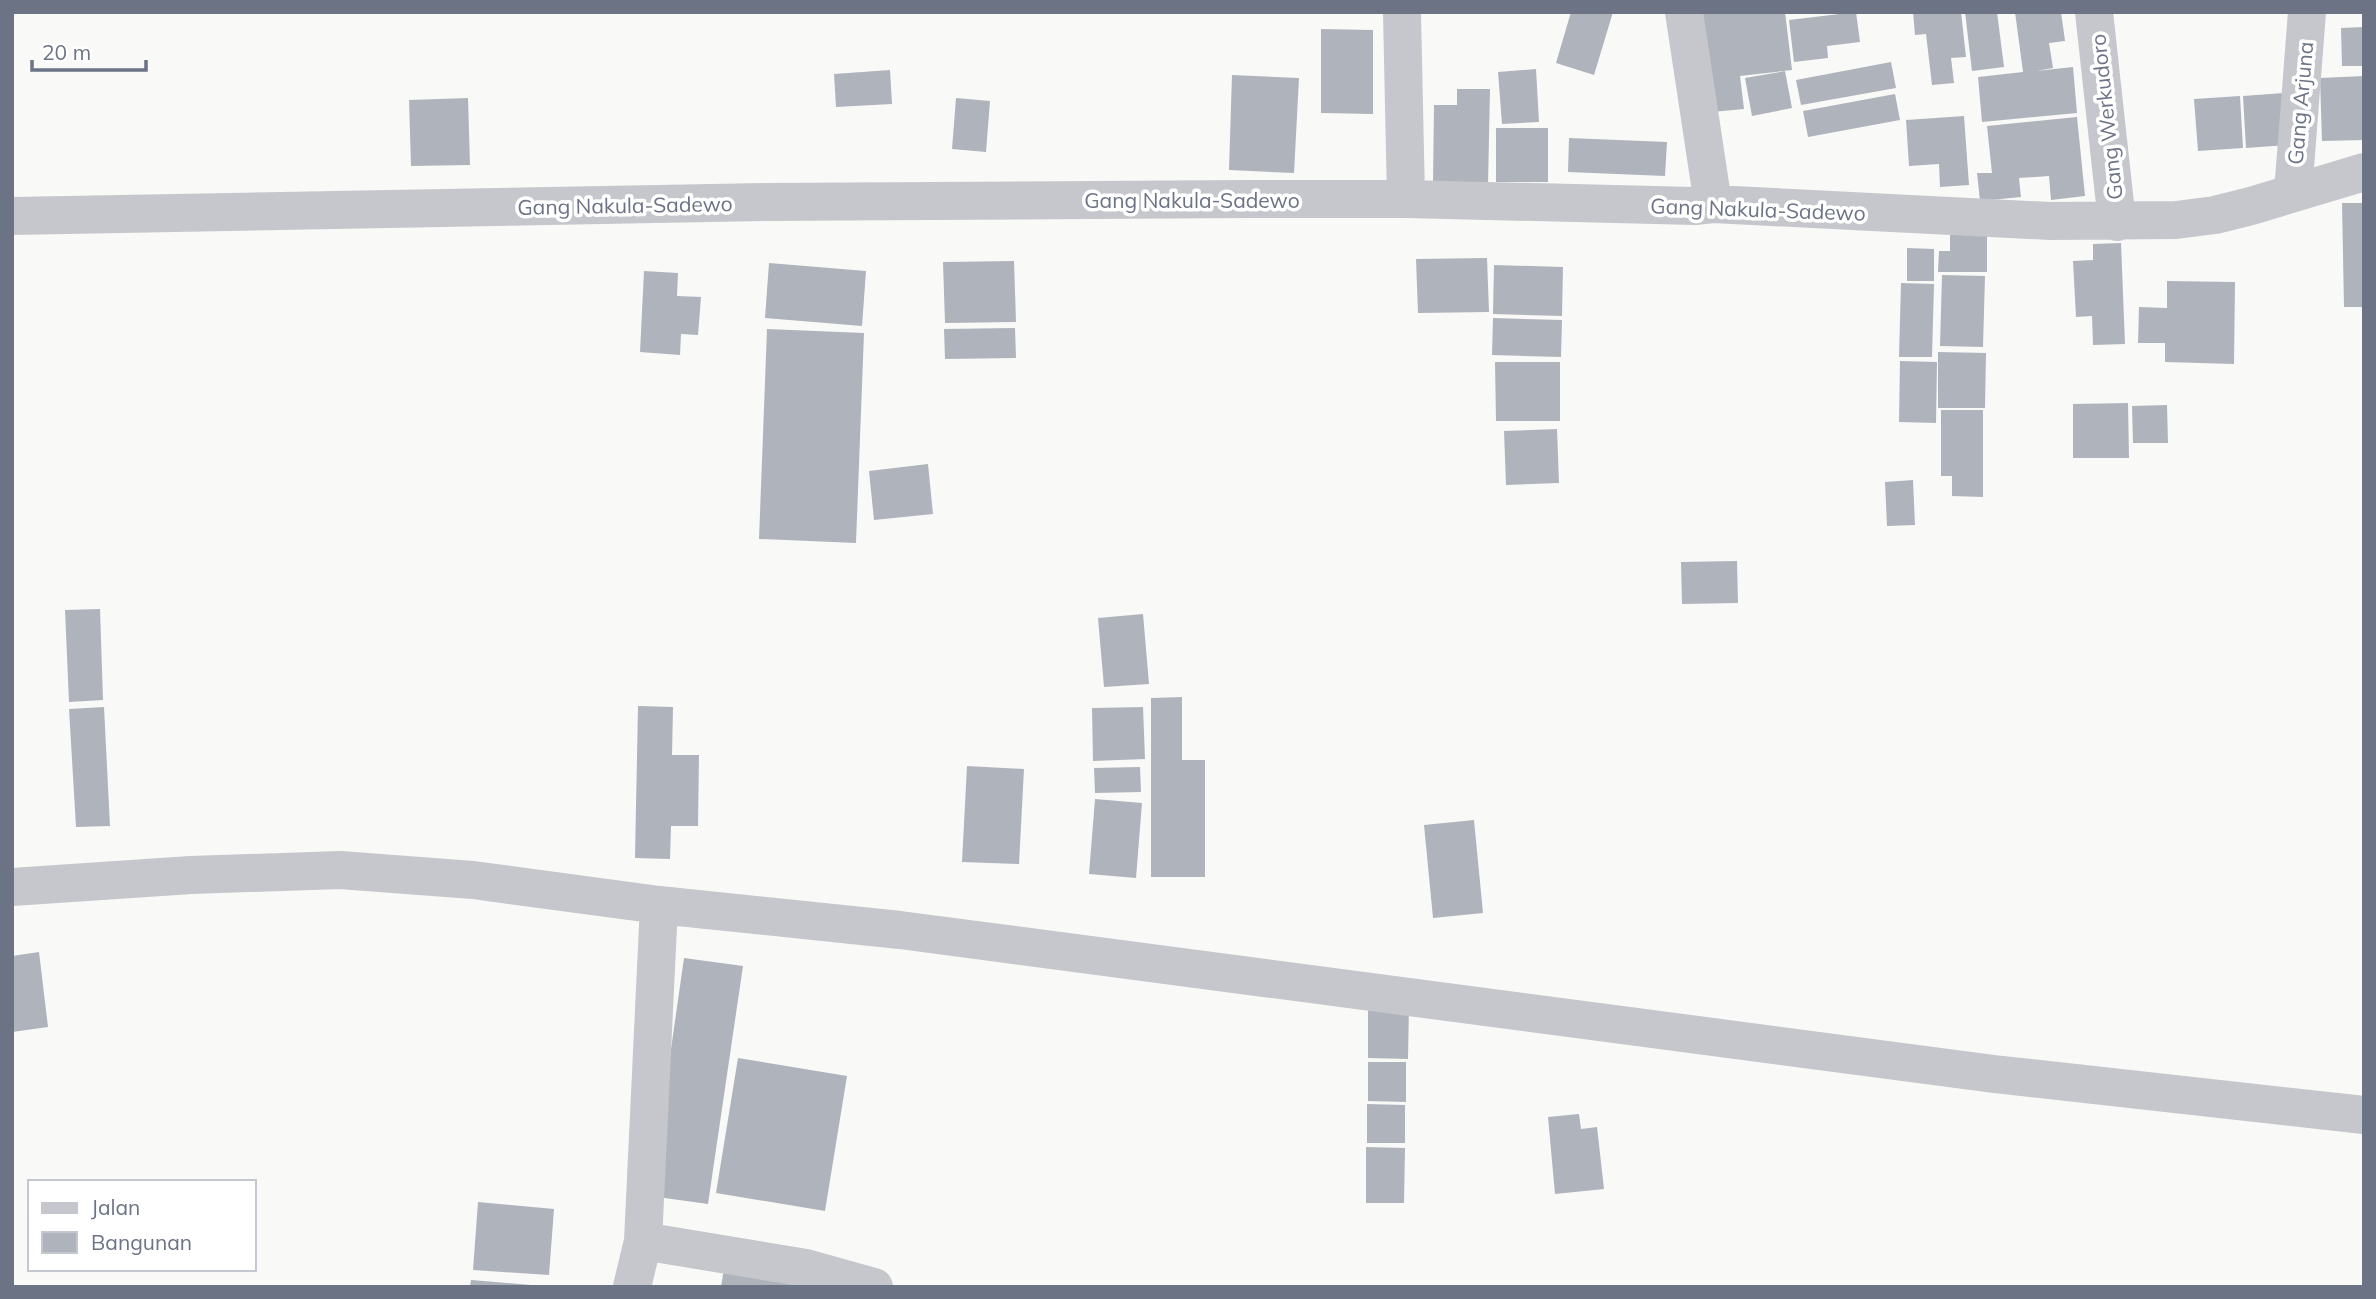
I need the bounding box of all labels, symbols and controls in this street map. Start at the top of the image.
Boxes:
scale bar [32,28,145,72]
street label: Gang Werkudoro [2084,33,2128,201]
text: 20 m [42,39,91,65]
street label: Gang Arjuna [2282,40,2318,166]
street label: Gang Nakula-Sadewo [1084,187,1300,213]
street label: Gang Nakula-Sadewo [517,190,733,220]
street label: Gang Nakula-Sadewo [1650,192,1866,226]
legend [28,1180,256,1271]
text: Jalan [91,1194,140,1220]
text: Bangunan [91,1229,192,1255]

